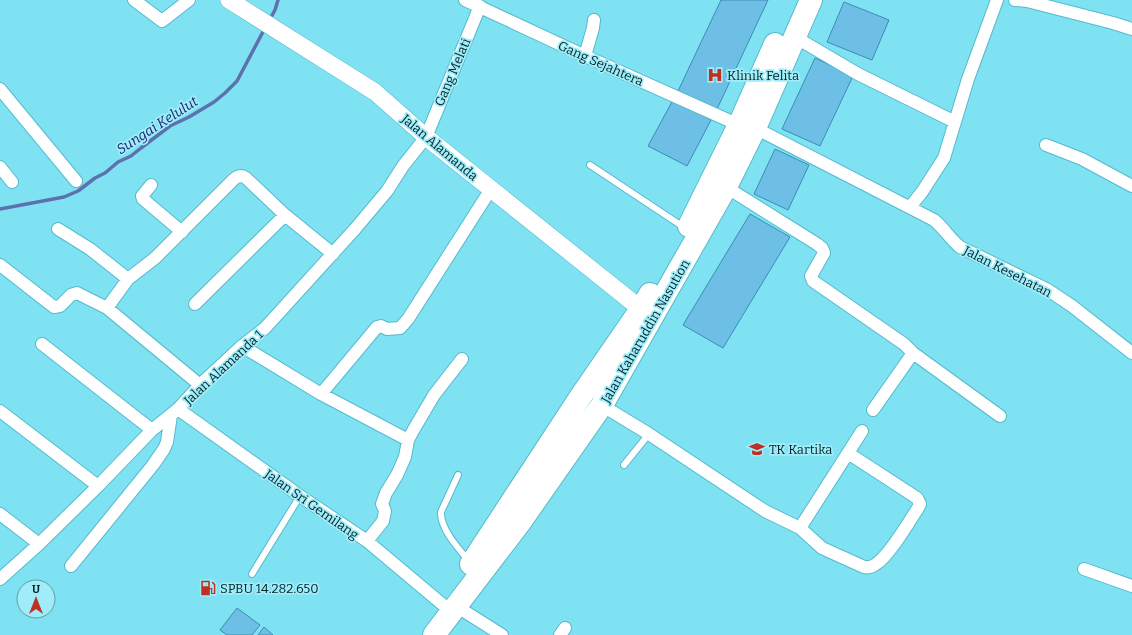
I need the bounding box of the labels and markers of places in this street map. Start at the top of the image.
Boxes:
hospital icon: Klinik Felita [706,66,724,84]
place label: Klinik Felita [727,68,799,83]
school or university icon: TK Kartika [748,440,766,458]
place label: TK Kartika [769,442,832,457]
fuel station icon: SPBU 14.282.650 [199,579,217,597]
place label: SPBU 14.282.650 [220,581,319,596]

